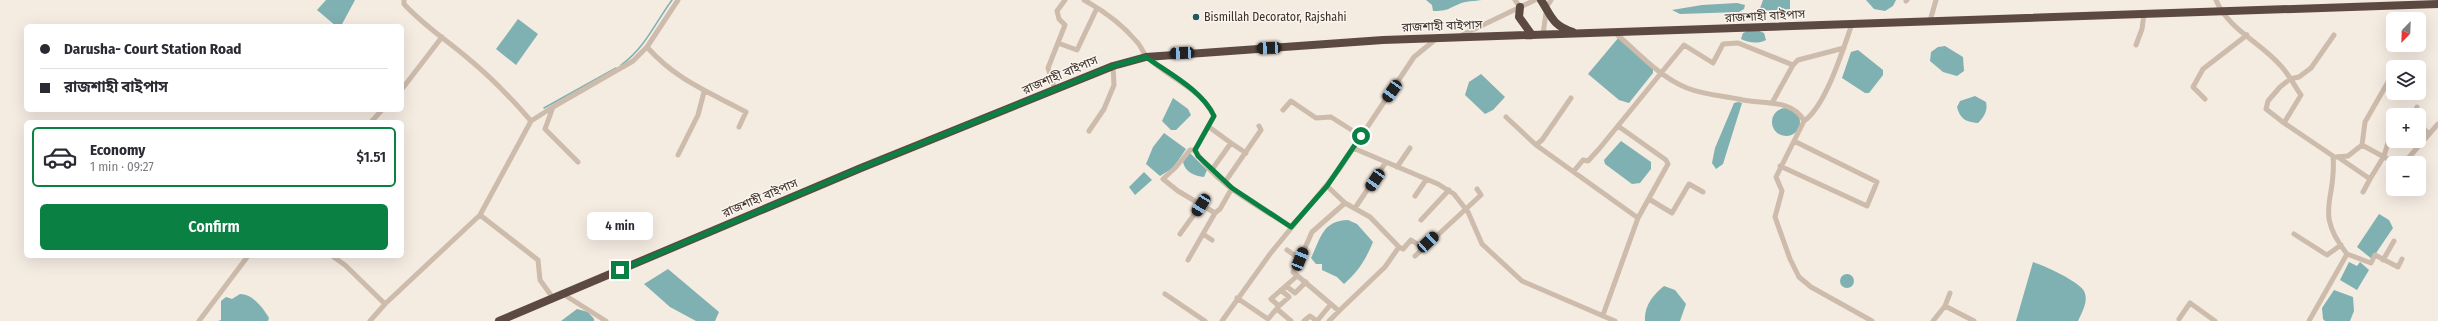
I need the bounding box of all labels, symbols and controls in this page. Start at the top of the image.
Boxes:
street label: রাজশাহী বাইপাস [1723,6,1806,25]
place label: Bismillah Decorator, Rajshahi [1204,10,1347,24]
marker: Bismillah Decorator, Rajshahi [1191,12,1201,22]
north arrow [2386,12,2426,52]
map controls [2386,12,2426,196]
street label: রাজশাহী বাইপাস [1400,17,1483,34]
text: Darusha- Court Station Road [64,40,242,58]
car [1257,41,1281,55]
car [1170,46,1194,60]
street label: রাজশাহী বাইপাস [1019,52,1100,98]
button: layers [2386,60,2426,100]
text: রাজশাহী বাইপাস [64,78,168,96]
car [1380,78,1404,104]
button: + [2386,108,2426,148]
route start [1352,127,1370,145]
icon: car [42,139,78,175]
text: Economy [90,141,145,159]
text: $1.51 [357,148,386,166]
button: − [2386,156,2426,196]
text: 1 min · 09:27 [90,159,154,174]
car [1363,167,1387,193]
street label: রাজশাহী বাইপাস [719,175,800,221]
car [1190,192,1212,218]
button: Confirm [40,204,388,250]
callout: 4 min [587,212,653,240]
text: 4 min [605,218,635,233]
car [1415,229,1441,255]
car [1290,246,1310,272]
route end [611,261,629,279]

